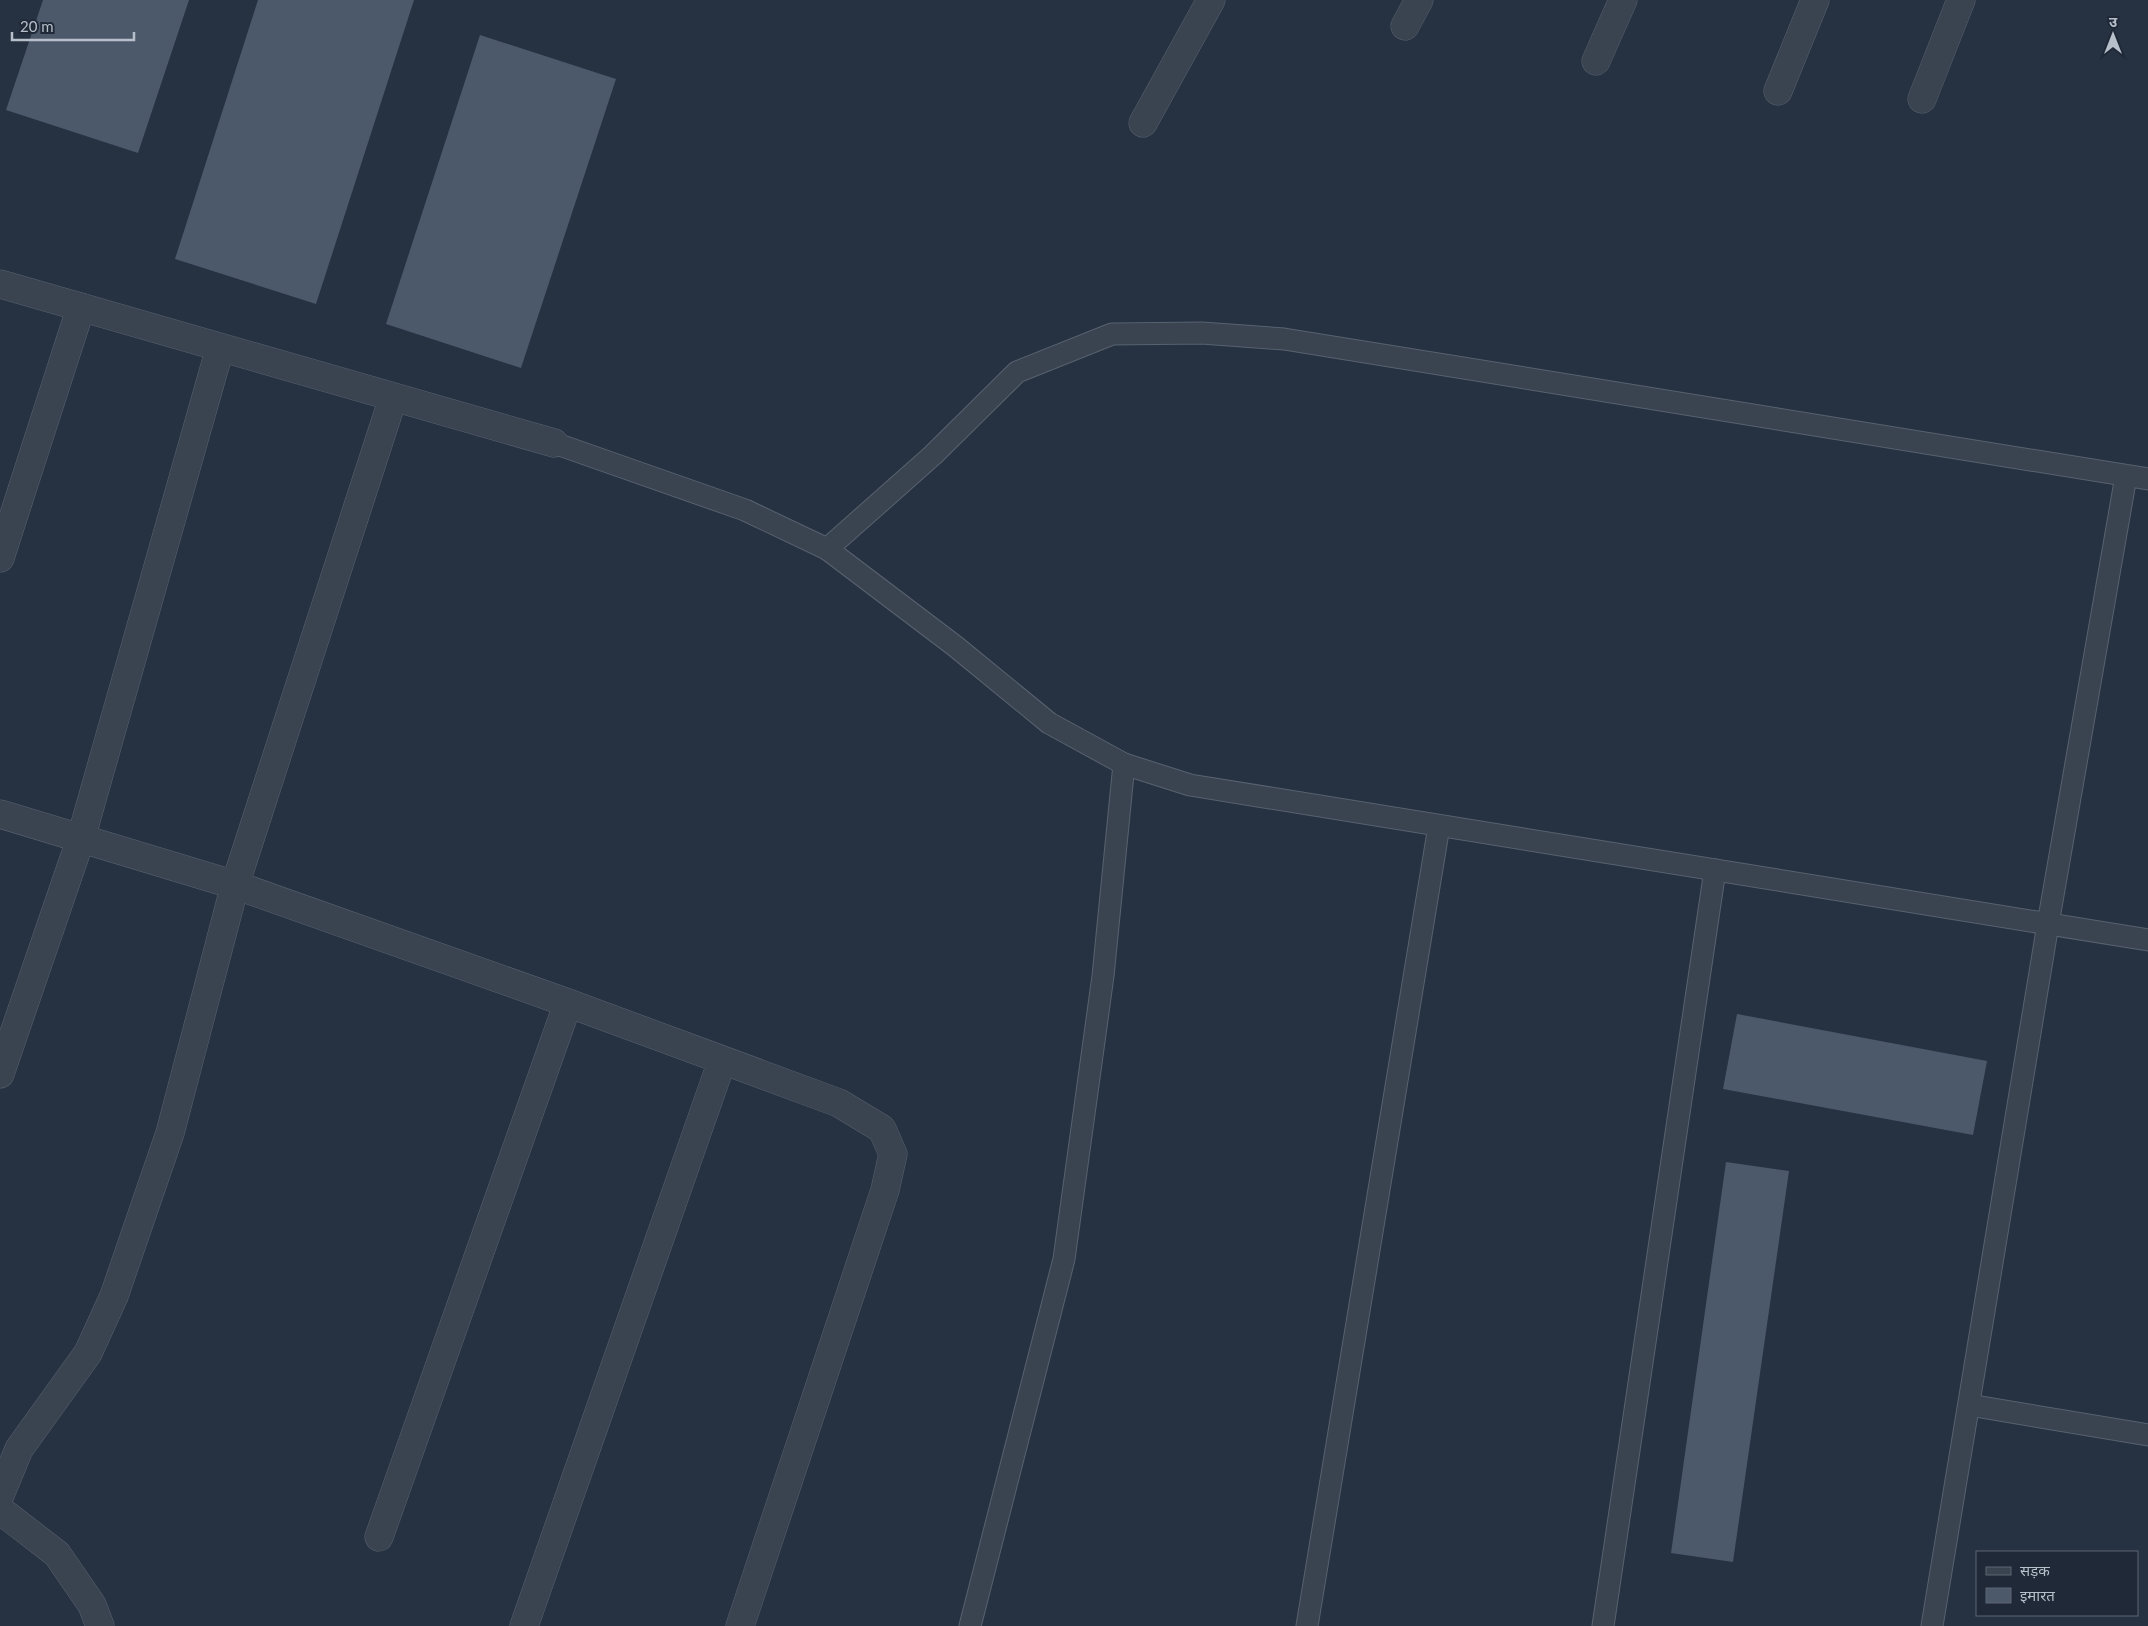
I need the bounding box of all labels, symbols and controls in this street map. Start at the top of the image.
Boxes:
scale bar [12,10,135,42]
north arrow [2088,10,2138,60]
text: उ [2109,13,2118,30]
text: 20 m [20,17,54,35]
legend [1976,1551,2138,1616]
text: सड़क [2020,1561,2050,1579]
text: इमारत [2020,1586,2055,1604]

